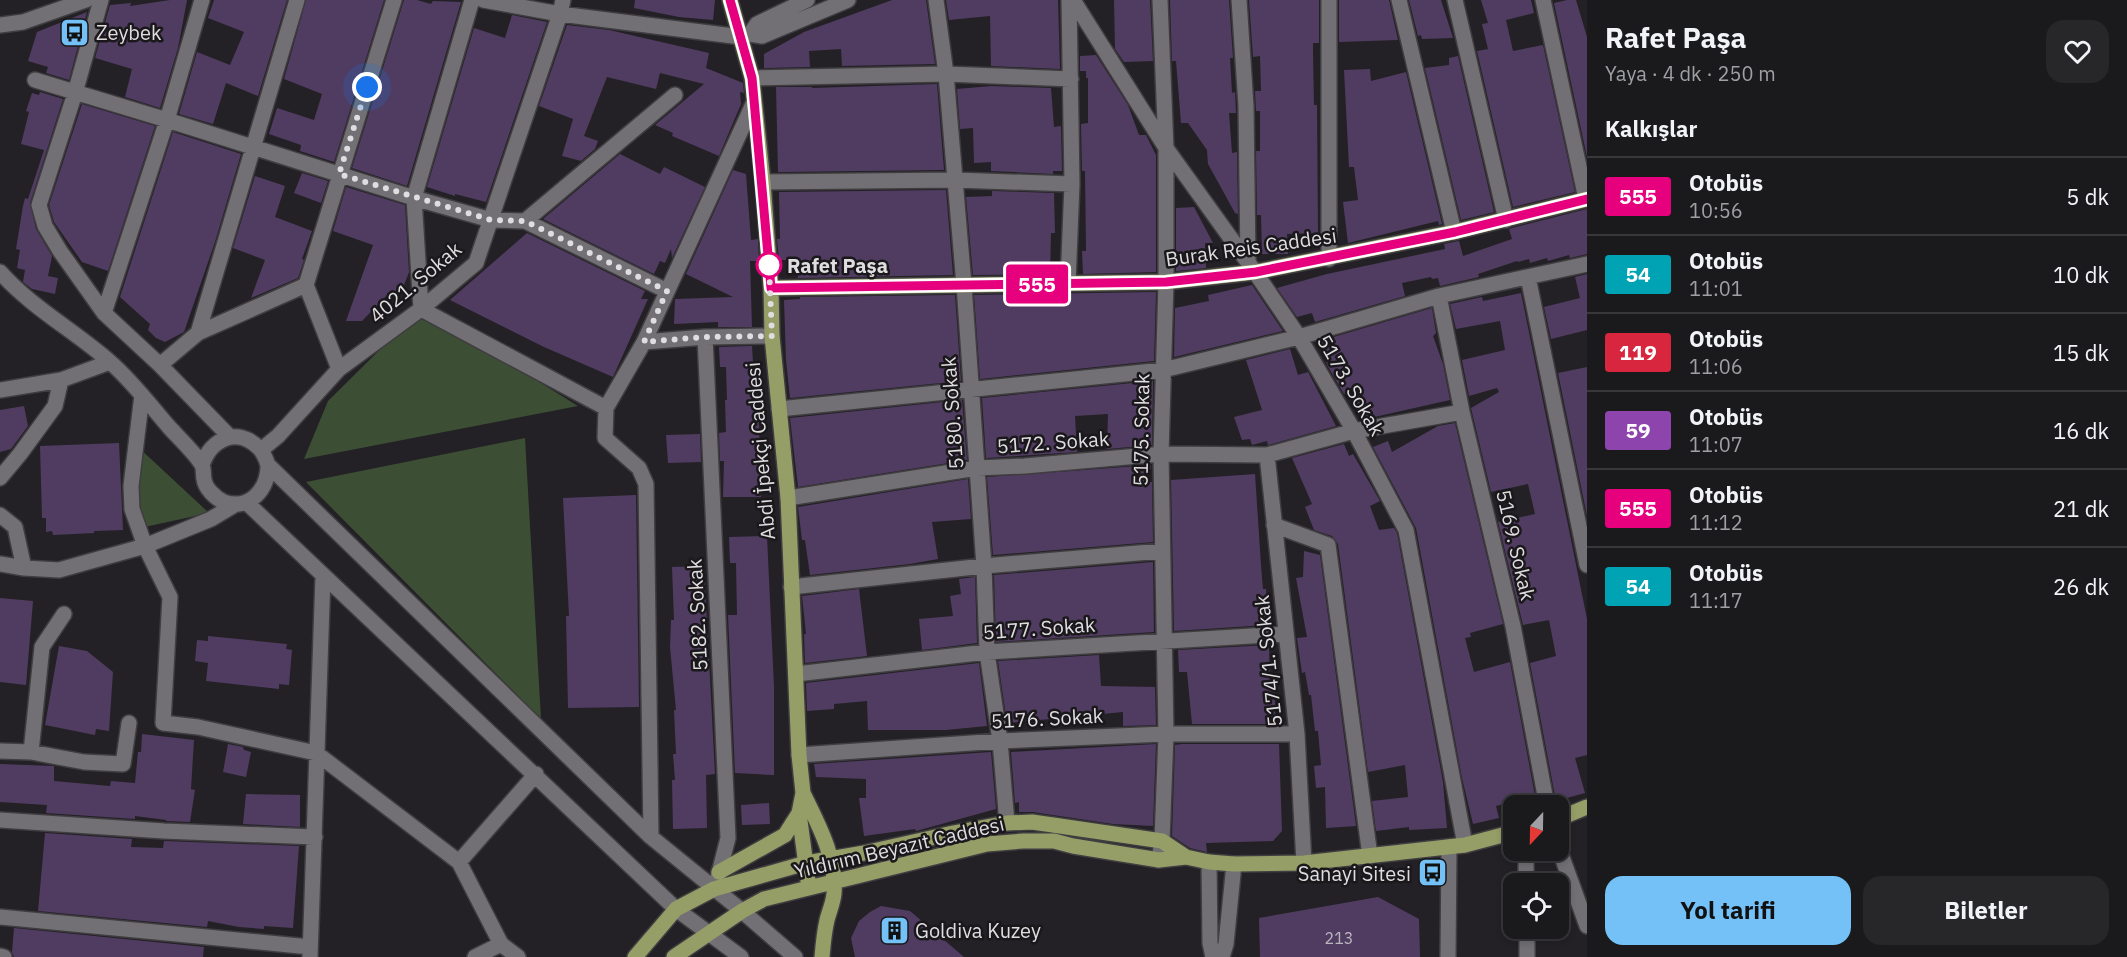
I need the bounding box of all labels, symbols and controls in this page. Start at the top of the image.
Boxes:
bus stop icon: Zeybek [59,16,91,48]
place label: Zeybek [96,19,162,46]
text: Rafet Paşa [1605,19,1747,56]
button: heart [2046,20,2109,83]
text: Yaya · 4 dk · 250 m [1605,60,1776,87]
your location [352,72,382,102]
text: Kalkışlar [1605,114,1697,143]
text: Otobüs [1689,168,1763,197]
text: 555 [1619,182,1657,210]
text: 5 dk [2066,182,2109,211]
text: 10:56 [1689,197,1743,224]
street label: Burak Reis Caddesi [1164,222,1338,272]
street label: 4021. Sokak [363,235,467,329]
text: Otobüs [1689,246,1763,275]
marker: Rafet Paşa [756,252,782,278]
place label: Rafet Paşa [787,252,888,279]
text: 54 [1625,260,1651,288]
text: 10 dk [2053,260,2109,289]
line badge: 555 [1002,264,1072,304]
text: 555 [1018,270,1056,298]
text: 11:01 [1689,275,1743,302]
text: Otobüs [1689,324,1763,353]
street label: 5173. Sokak [1311,329,1391,441]
text: 119 [1619,338,1657,366]
text: 15 dk [2053,338,2109,367]
text: 11:06 [1689,353,1743,380]
street label: 5180. Sokak [935,355,969,470]
street label: Abdi İpekçi Caddesi [739,361,781,541]
street label: 5175. Sokak [1127,373,1155,487]
text: Otobüs [1689,402,1763,431]
text: 59 [1625,416,1651,444]
text: 16 dk [2053,416,2109,445]
street label: 5172. Sokak [996,425,1111,459]
text: 11:07 [1689,431,1743,458]
text: Otobüs [1689,480,1763,509]
street label: 5169. Sokak [1490,487,1542,603]
text: 555 [1619,494,1657,522]
text: 21 dk [2053,494,2109,523]
text: 11:12 [1689,509,1743,536]
street label: 5182. Sokak [681,558,713,672]
text: Otobüs [1689,558,1763,587]
text: 54 [1625,572,1651,600]
text: 26 dk [2053,572,2109,601]
text: 11:17 [1689,587,1743,614]
street label: 5174/1. Sokak [1248,593,1288,728]
street label: 5177. Sokak [982,611,1097,645]
street label: 5176. Sokak [990,702,1104,734]
north arrow [1503,795,1569,861]
map controls [1503,795,1569,939]
street label: Yıldırım Beyazıt Caddesi [791,810,1007,884]
bus stop icon: Sanayi Sitesi [1416,857,1448,889]
place label: Sanayi Sitesi [1298,860,1411,887]
button: locate [1503,873,1569,939]
button: Yol tarifi [1605,876,1851,945]
button: Biletler [1863,876,2109,945]
building icon: Goldiva Kuzey [878,914,910,946]
place label: Goldiva Kuzey [915,917,1041,944]
house number: 213 [1325,928,1353,948]

